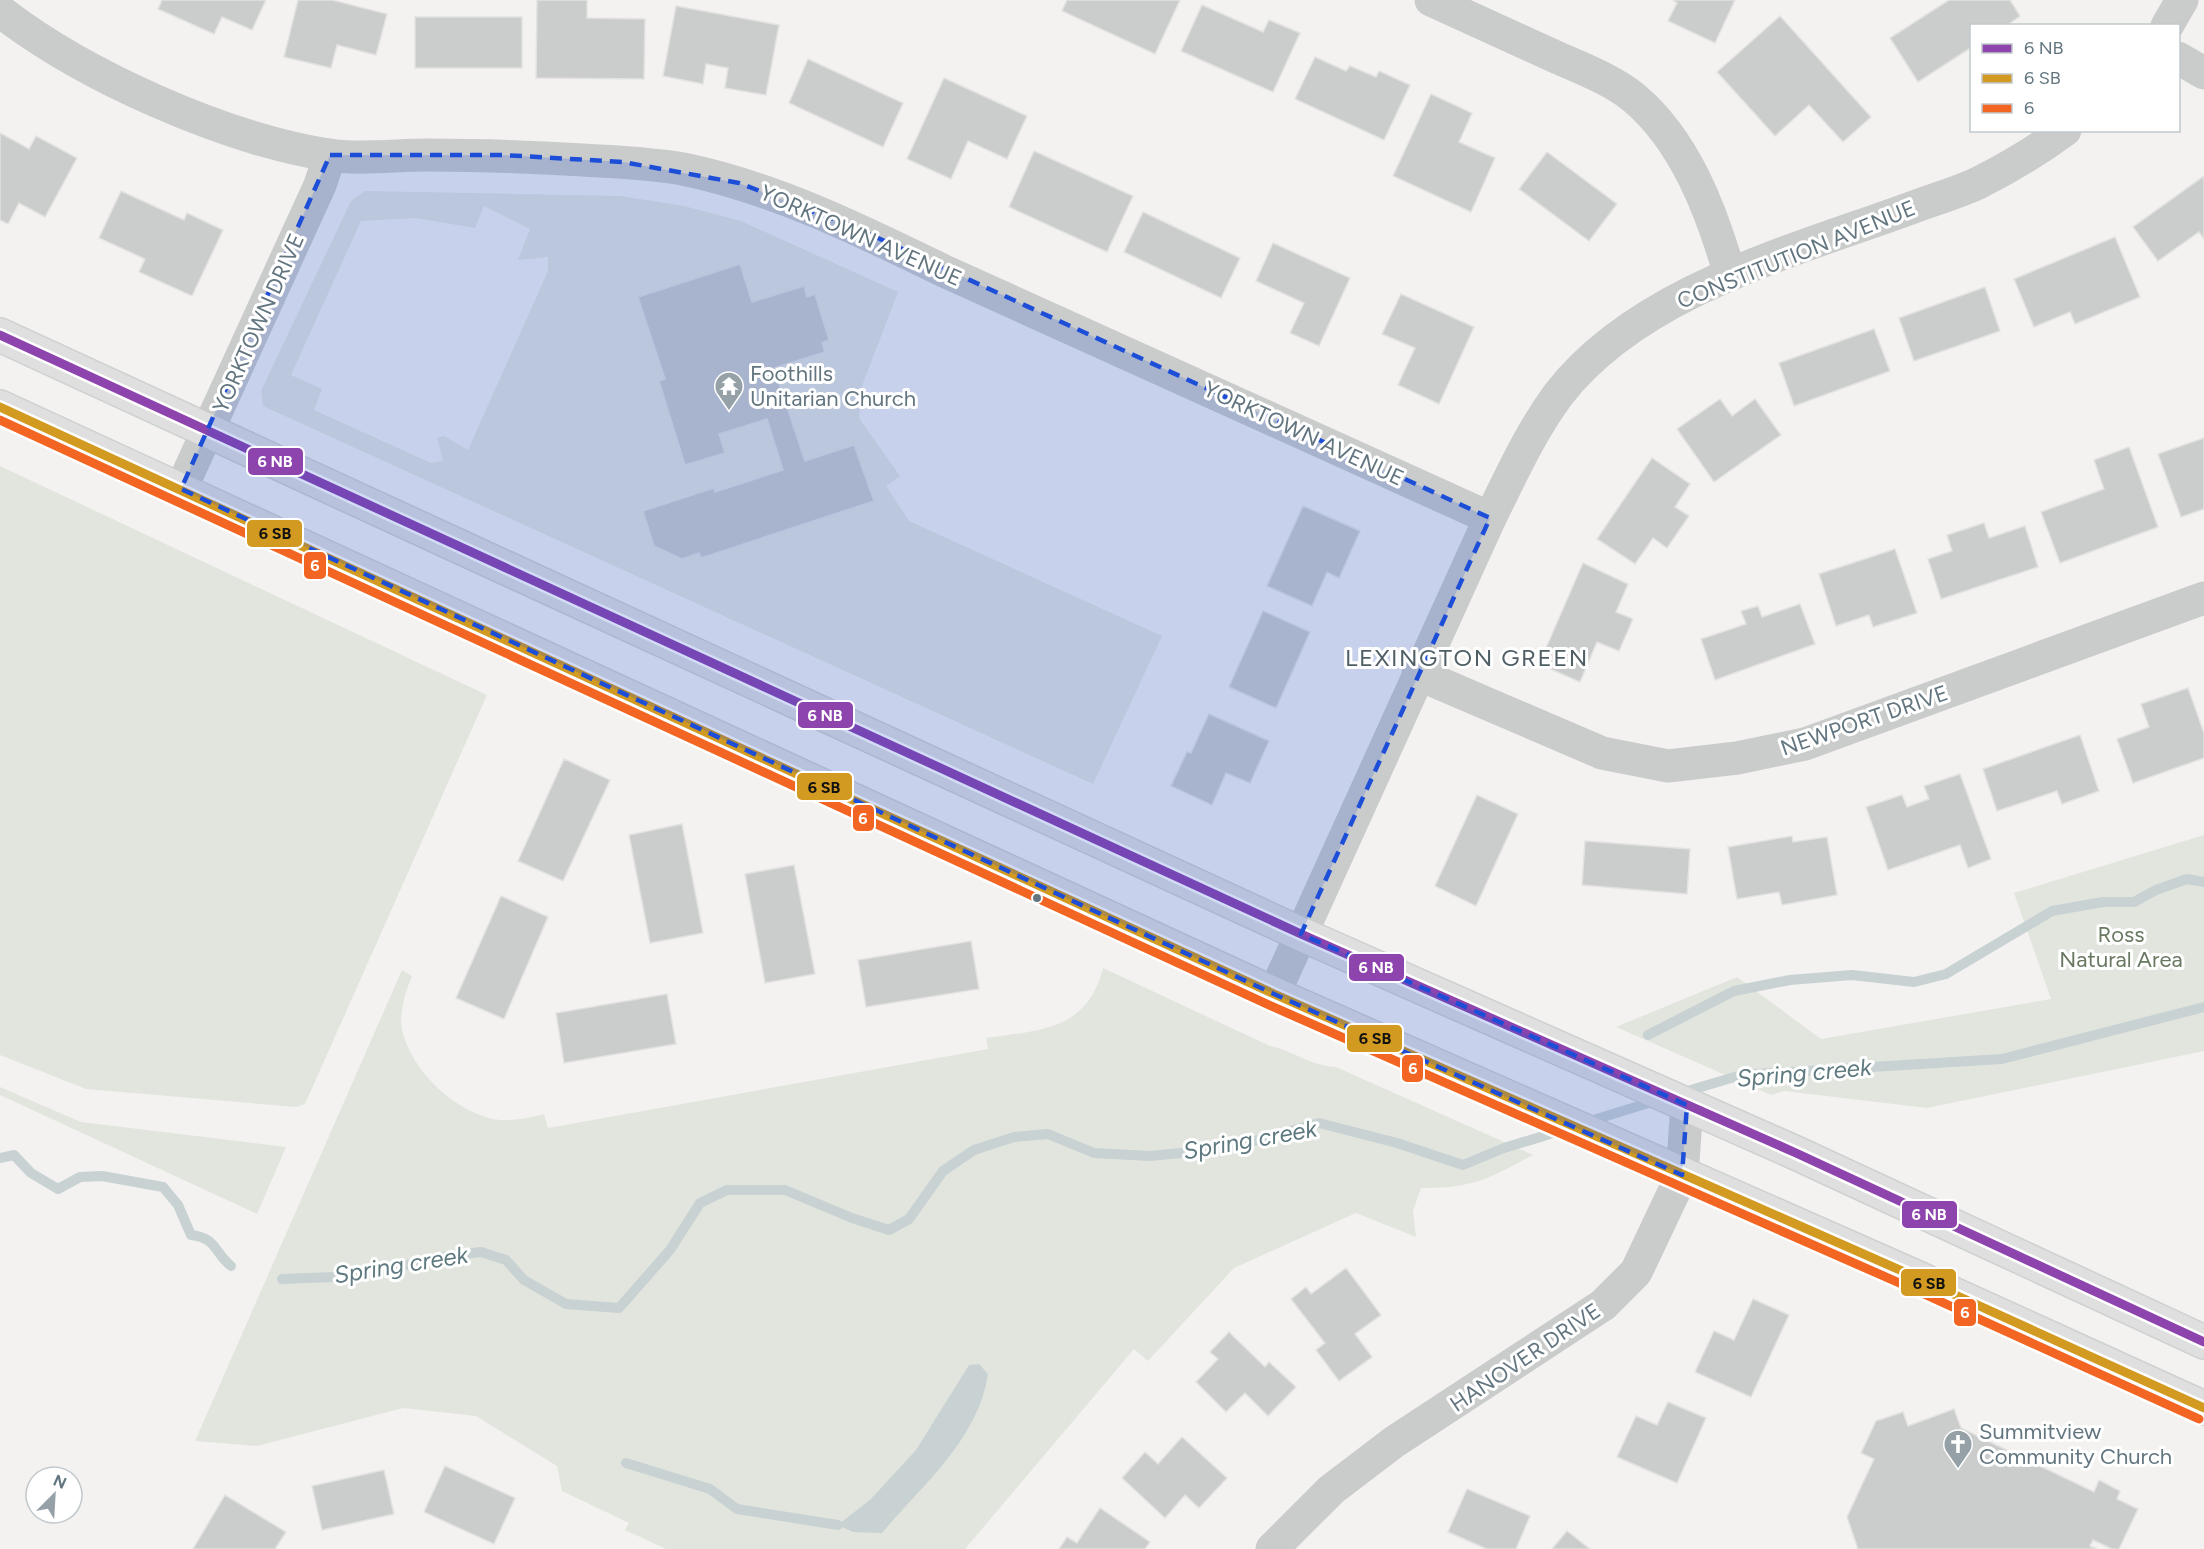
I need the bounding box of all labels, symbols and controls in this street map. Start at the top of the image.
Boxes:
legend [1970,24,2180,132]
text: 6 NB [2024,37,2064,59]
text: 6 SB [2024,67,2061,89]
text: 6 [2024,97,2034,119]
street label: YORKTOWN AVENUE [756,179,966,292]
street label: CONSTITUTION AVENUE [1673,194,1919,315]
street label: YORKTOWN DRIVE [207,229,310,417]
place label: Foothills Unitarian Church [750,360,916,412]
temple icon: Foothills Unitarian Church [713,370,745,412]
street label: YORKTOWN AVENUE [1199,375,1408,492]
line badge: 6 NB [247,447,304,476]
text: 6 NB [257,452,293,471]
line badge: 6 SB [246,519,303,548]
text: 6 SB [259,524,292,543]
line badge: 6 [303,551,327,580]
text: 6 [310,556,320,575]
district label: LEXINGTON GREEN [1345,643,1589,672]
street label: NEWPORT DRIVE [1777,679,1951,762]
line badge: 6 NB [797,701,854,729]
text: 6 NB [807,706,843,725]
line badge: 6 SB [796,772,853,801]
text: 6 SB [808,778,841,797]
line badge: 6 [852,804,875,832]
text: 6 [858,809,868,828]
unlabelled marker [1031,892,1043,904]
park label: Ross Natural Area [2059,921,2183,973]
line badge: 6 NB [1348,953,1405,982]
text: 6 NB [1358,958,1394,977]
line badge: 6 SB [1346,1024,1403,1053]
text: 6 SB [1359,1029,1392,1048]
water label: Spring creek [1735,1052,1874,1093]
line badge: 6 [1401,1054,1424,1083]
text: 6 [1408,1059,1418,1078]
water label: Spring creek [1181,1113,1320,1166]
line badge: 6 NB [1901,1200,1958,1229]
text: 6 NB [1911,1205,1947,1224]
water label: Spring creek [332,1239,471,1289]
line badge: 6 SB [1900,1268,1957,1297]
text: 6 SB [1913,1274,1946,1293]
street label: HANOVER DRIVE [1445,1297,1606,1418]
line badge: 6 [1953,1298,1977,1327]
text: 6 [1960,1303,1970,1322]
place label: Summitview Community Church [1979,1418,2172,1470]
church icon: Summitview Community Church [1942,1428,1974,1470]
north arrow [24,1465,84,1525]
text: N [50,1471,69,1493]

